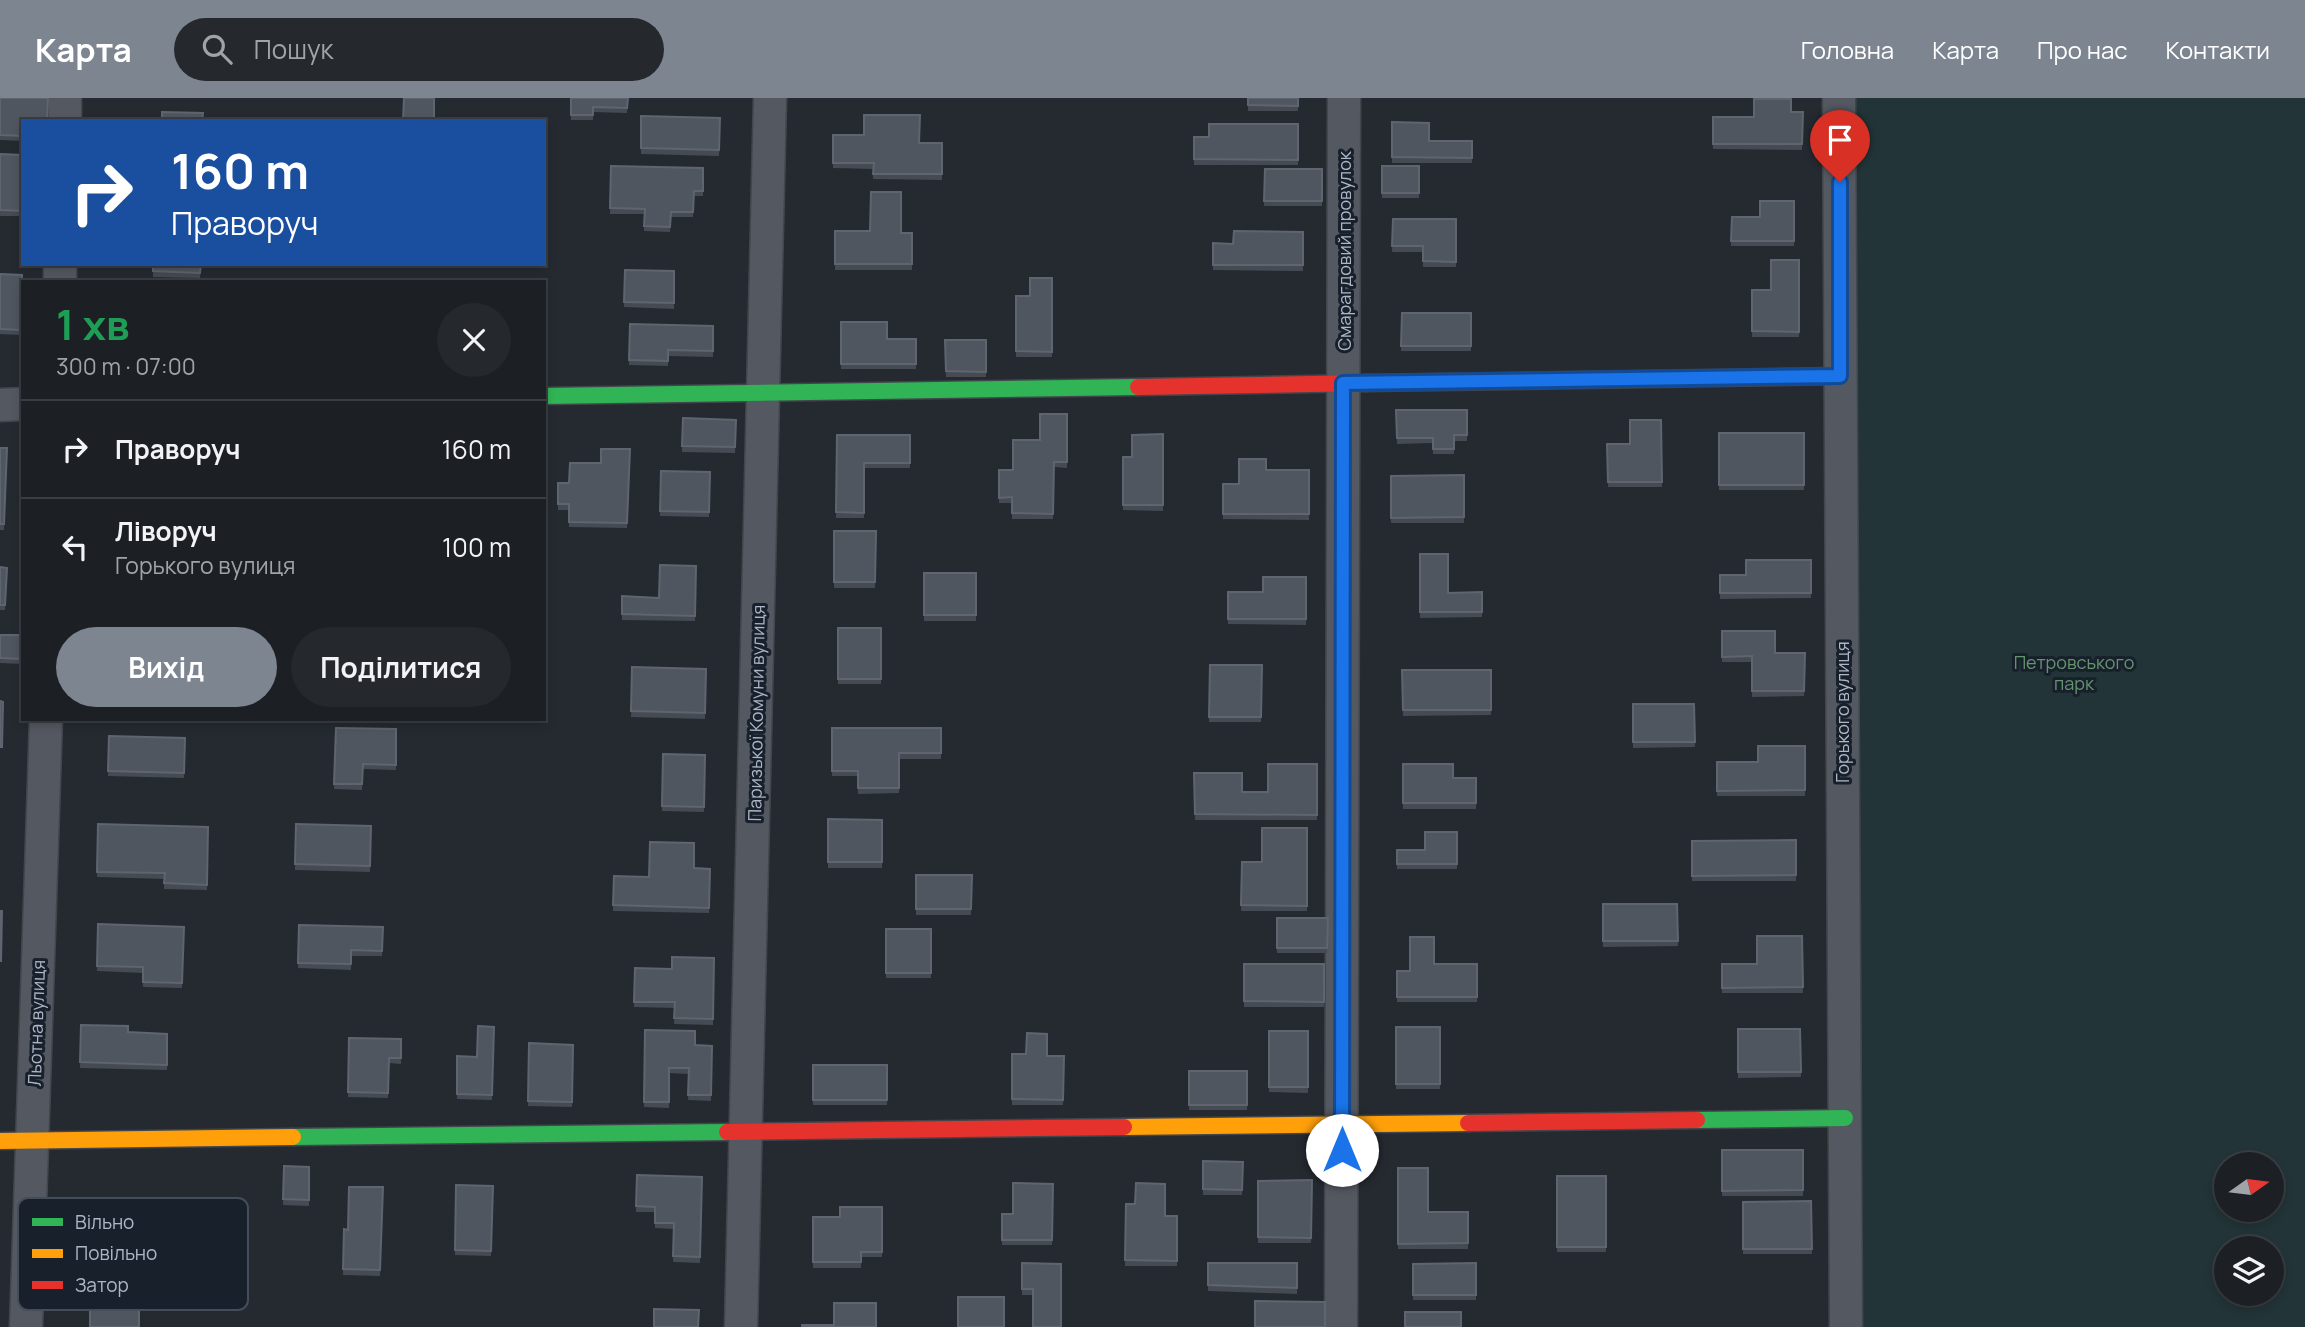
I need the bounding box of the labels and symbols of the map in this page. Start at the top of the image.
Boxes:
pin [1810,110,1870,182]
street label: Смарагдовий провулок [1332,150,1356,351]
street label: Паризької Комуни вулиця [742,604,770,822]
street label: Горького вулиця [1830,641,1854,783]
park label: Петровського парк [2014,650,2134,695]
street label: Льотна вулиця [22,959,50,1087]
position arrow [1305,1113,1379,1187]
north arrow [2214,1152,2284,1222]
legend [18,1198,248,1310]
text: Вільно [75,1209,134,1235]
text: Повільно [75,1240,157,1266]
text: Затор [75,1272,129,1298]

